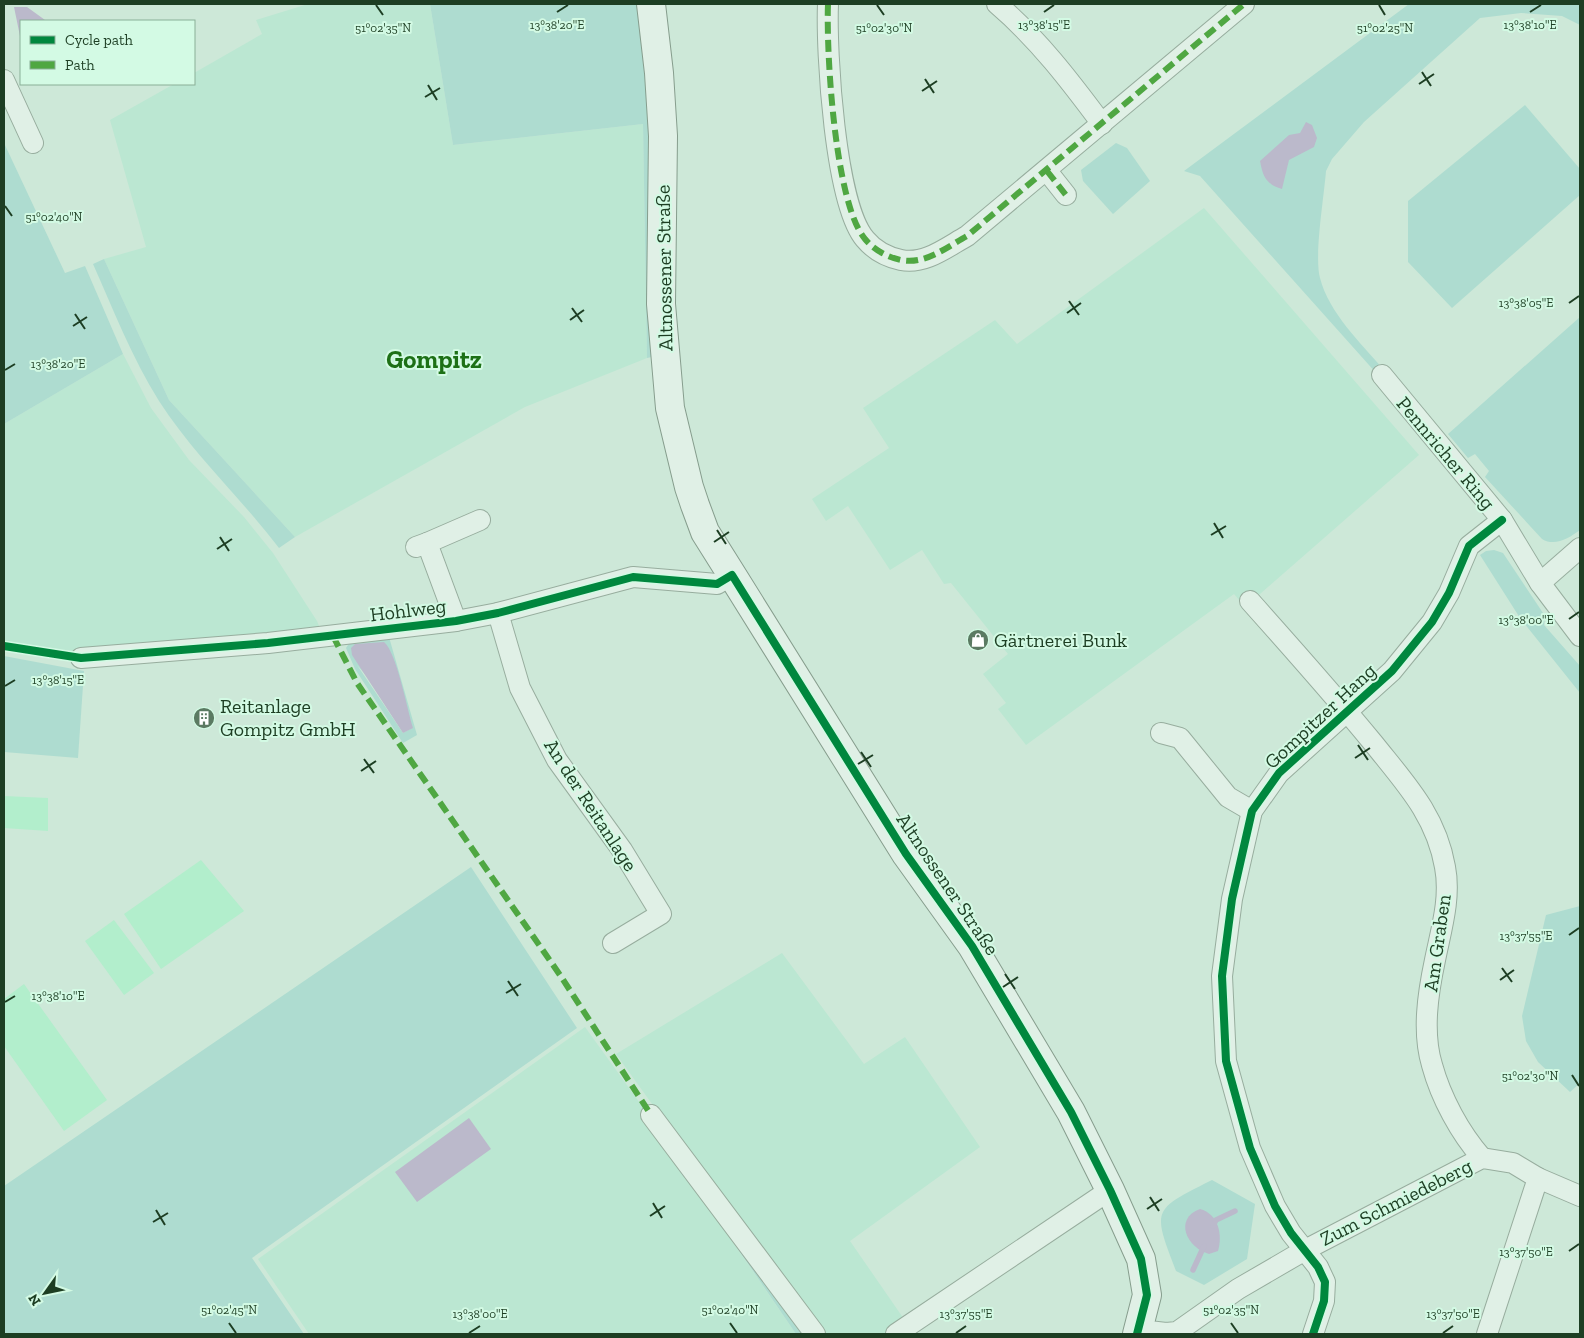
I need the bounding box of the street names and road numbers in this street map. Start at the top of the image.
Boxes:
street label: Altnossener Straße [651,185,677,351]
street label: Pennricher Ring [1392,392,1500,514]
street label: Hohlweg [368,593,448,627]
street label: Gompitzer Hang [1259,658,1381,774]
street label: An der Reitanlage [539,734,643,876]
street label: Altnossener Straße [892,808,1004,960]
street label: Am Graben [1418,892,1456,993]
street label: Zum Schmiedeberg [1316,1153,1476,1251]

